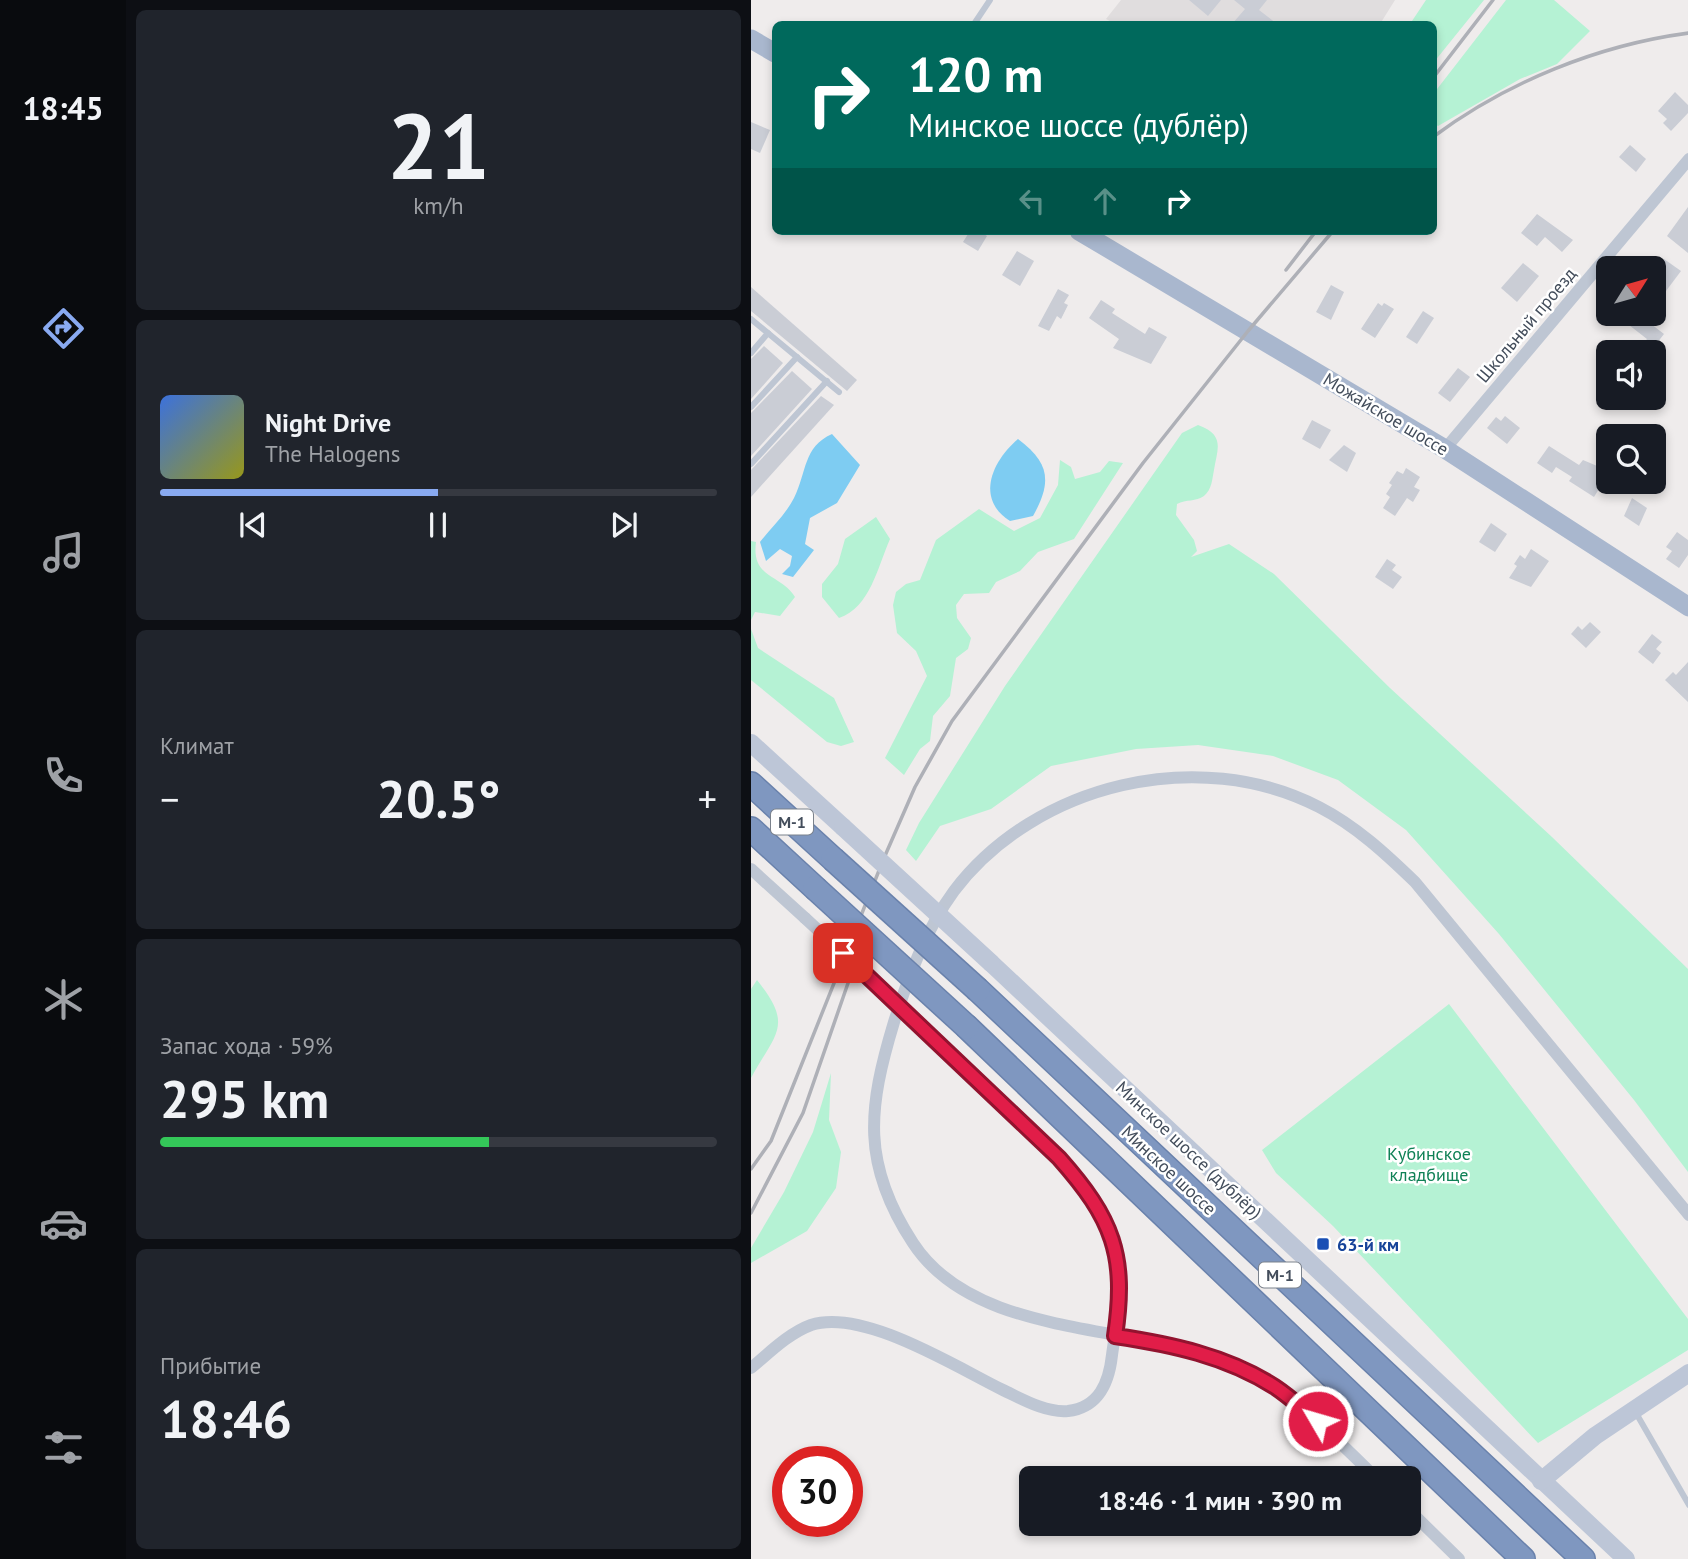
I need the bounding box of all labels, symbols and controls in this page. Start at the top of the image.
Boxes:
text: 120 m [908,42,1043,106]
icon: right [793,49,884,140]
text: 21 [387,86,490,204]
text: 18:45 [22,87,104,129]
text: Минское шоссе (дублёр) [908,104,1249,146]
icon: left [1013,182,1051,220]
icon: ahead [1086,182,1124,220]
icon: right [1159,182,1197,220]
text: km/h [413,191,464,220]
north arrow [1596,256,1666,326]
map controls [1596,256,1666,494]
street label: Школьный проезд [1471,263,1581,387]
icon: directions [39,304,88,353]
button: sound [1596,340,1666,410]
street label: Можайское шоссе [1319,368,1453,460]
text: Night Drive [265,406,391,439]
button: search [1596,424,1666,494]
text: The Halogens [265,439,400,468]
icon: previous [234,506,272,544]
icon: pause [419,506,457,544]
icon: next [605,506,643,544]
icon: music [39,528,88,577]
text: Климат [160,731,234,760]
icon: phone [39,751,88,800]
text: 20.5° [377,765,500,832]
text: − [160,774,179,823]
text: + [698,774,717,823]
road number: М-1 [771,810,813,834]
pin [813,923,873,983]
icon: arrive [824,934,862,972]
icon: climate [39,975,88,1024]
text: Запас хода · 59% [160,1031,333,1060]
text: 295 km [160,1065,329,1132]
street label: Минское шоссе (дублёр) [1111,1077,1267,1223]
street label: Минское шоссе [1117,1121,1221,1219]
park label: Кубинское кладбище [1387,1142,1471,1186]
icon: car [39,1199,88,1248]
place label: 63-й км [1337,1233,1399,1256]
marker: 63-й км [1315,1236,1331,1252]
road number: М-1 [1259,1262,1301,1288]
text: Прибытие [160,1351,261,1380]
position arrow [1281,1384,1355,1458]
text: 18:46 [160,1385,292,1452]
icon: filters [39,1423,88,1472]
speed limit sign: 30 [772,1446,863,1537]
text: 18:46 · 1 мин · 390 m [1098,1484,1342,1517]

